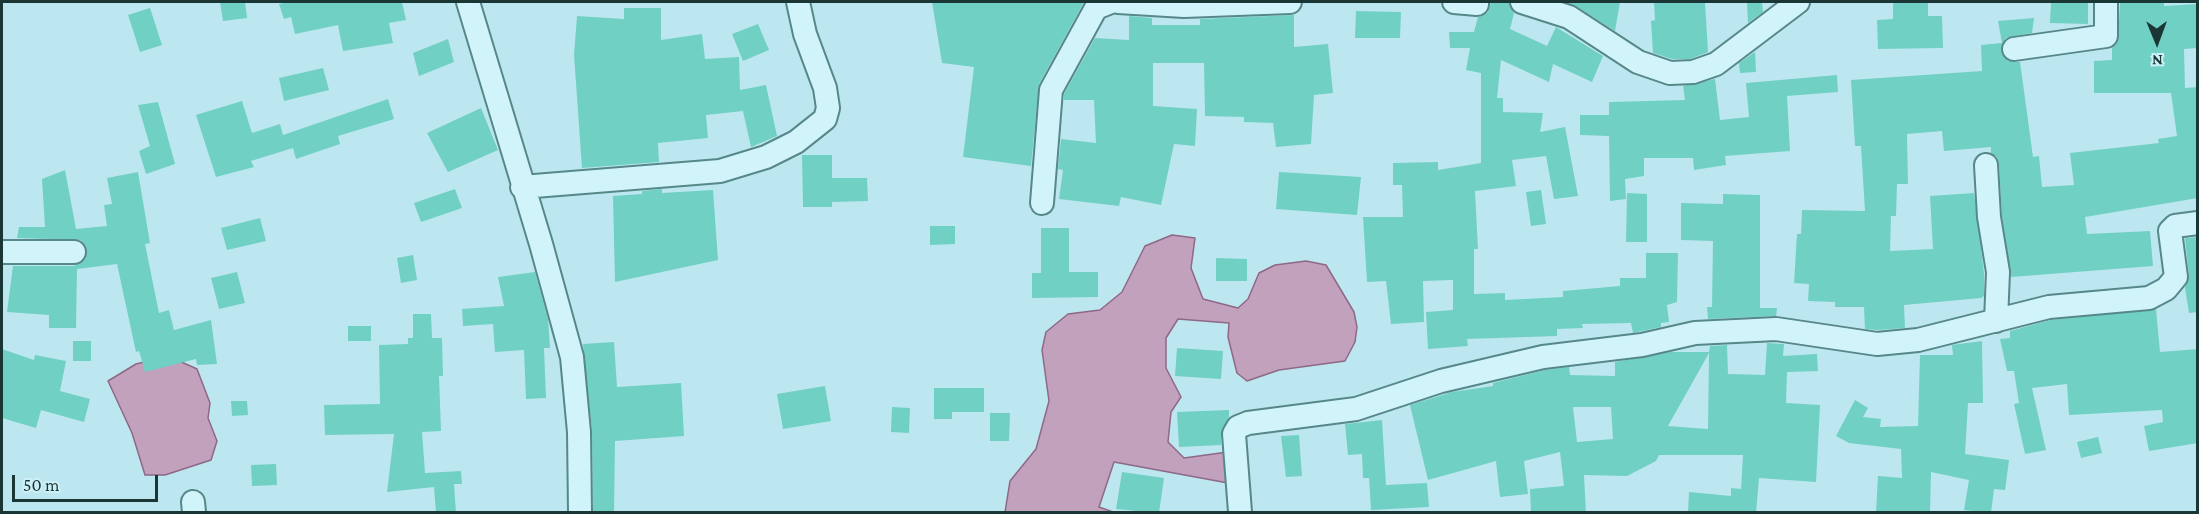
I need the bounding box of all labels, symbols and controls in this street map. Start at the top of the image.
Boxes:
north arrow [2127,12,2187,72]
text: N [2152,52,2163,69]
scale bar [15,463,160,501]
text: 50 m [23,475,60,495]

